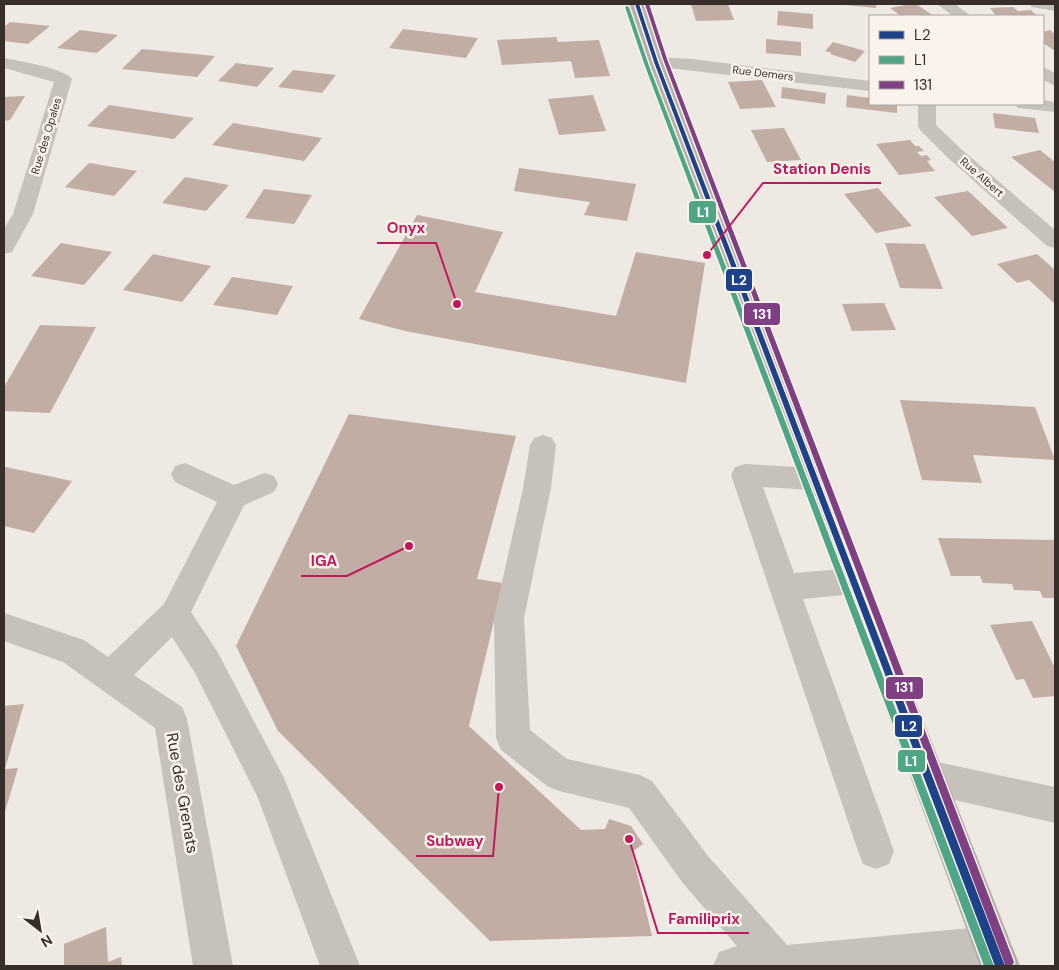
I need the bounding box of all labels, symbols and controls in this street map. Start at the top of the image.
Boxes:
legend [869,15,1044,105]
text: L2 [914,25,931,45]
text: L1 [914,50,926,70]
street label: Rue Demers [732,62,794,84]
text: 131 [914,75,932,95]
street label: Rue des Opales [28,96,64,176]
callout: Station Denis [763,153,881,183]
street label: Rue Albert [957,154,1007,200]
text: Station Denis [773,159,871,179]
line badge: L1 [688,200,717,224]
text: L1 [697,203,709,221]
callout: Onyx [377,213,436,243]
text: Onyx [387,218,426,238]
line badge: L2 [725,268,753,292]
text: L2 [731,271,747,289]
line badge: 131 [743,302,781,326]
text: 131 [753,305,771,323]
callout: IGA [301,546,347,576]
text: IGA [311,551,338,571]
line badge: 131 [885,676,924,700]
text: 131 [895,678,913,696]
line badge: L2 [894,714,923,738]
text: L2 [901,717,917,735]
street label: Rue des Grenats [162,731,203,855]
line badge: L1 [897,749,926,773]
text: L1 [905,752,917,770]
callout: Subway [416,826,493,856]
text: Subway [426,831,484,851]
callout: Familiprix [658,903,749,933]
north arrow [15,905,65,955]
text: Familiprix [668,909,740,929]
text: N [38,931,56,951]

